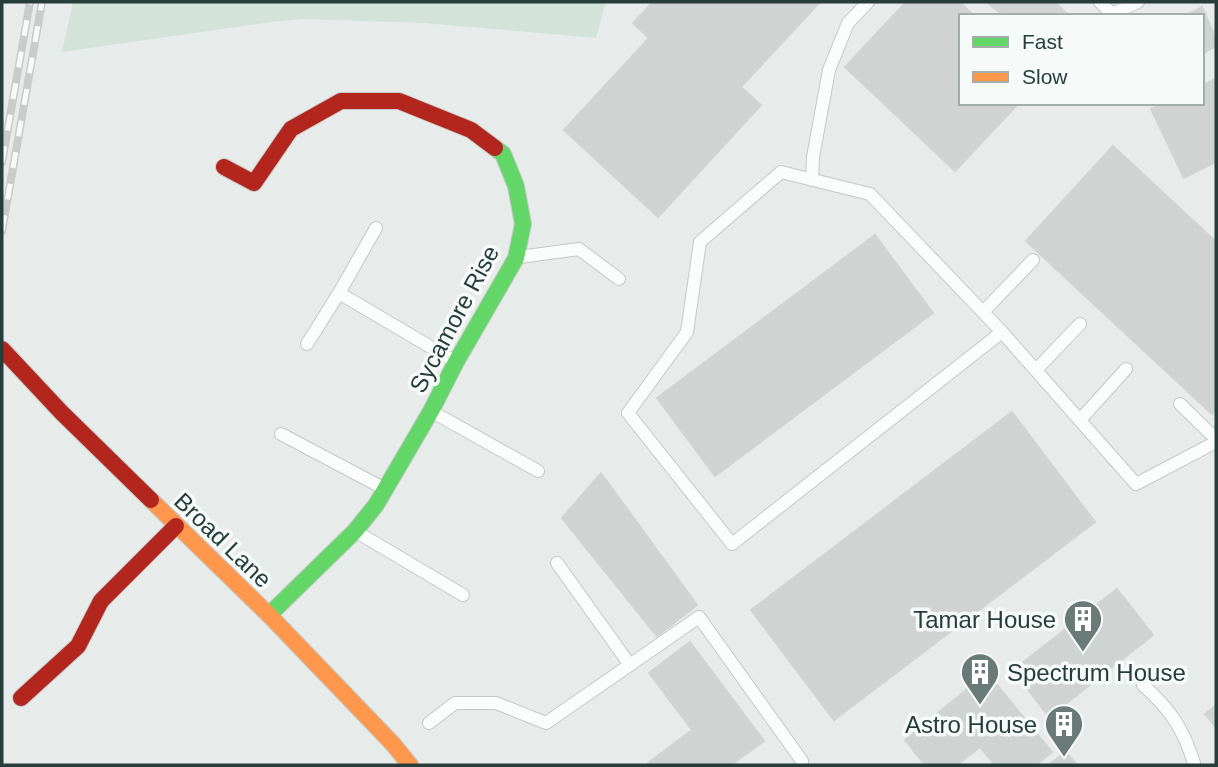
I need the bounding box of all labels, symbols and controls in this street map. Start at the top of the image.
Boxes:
legend [959,14,1204,105]
text: Fast [1022,30,1063,53]
text: Slow [1022,65,1068,88]
street label: Sycamore Rise [404,241,504,397]
street label: Broad Lane [169,487,277,593]
building icon: Tamar House [1062,598,1104,653]
place label: Tamar House [913,606,1056,633]
building icon: Spectrum House [959,651,1001,706]
place label: Spectrum House [1007,659,1186,686]
building icon: Astro House [1043,703,1085,758]
place label: Astro House [905,711,1037,738]

